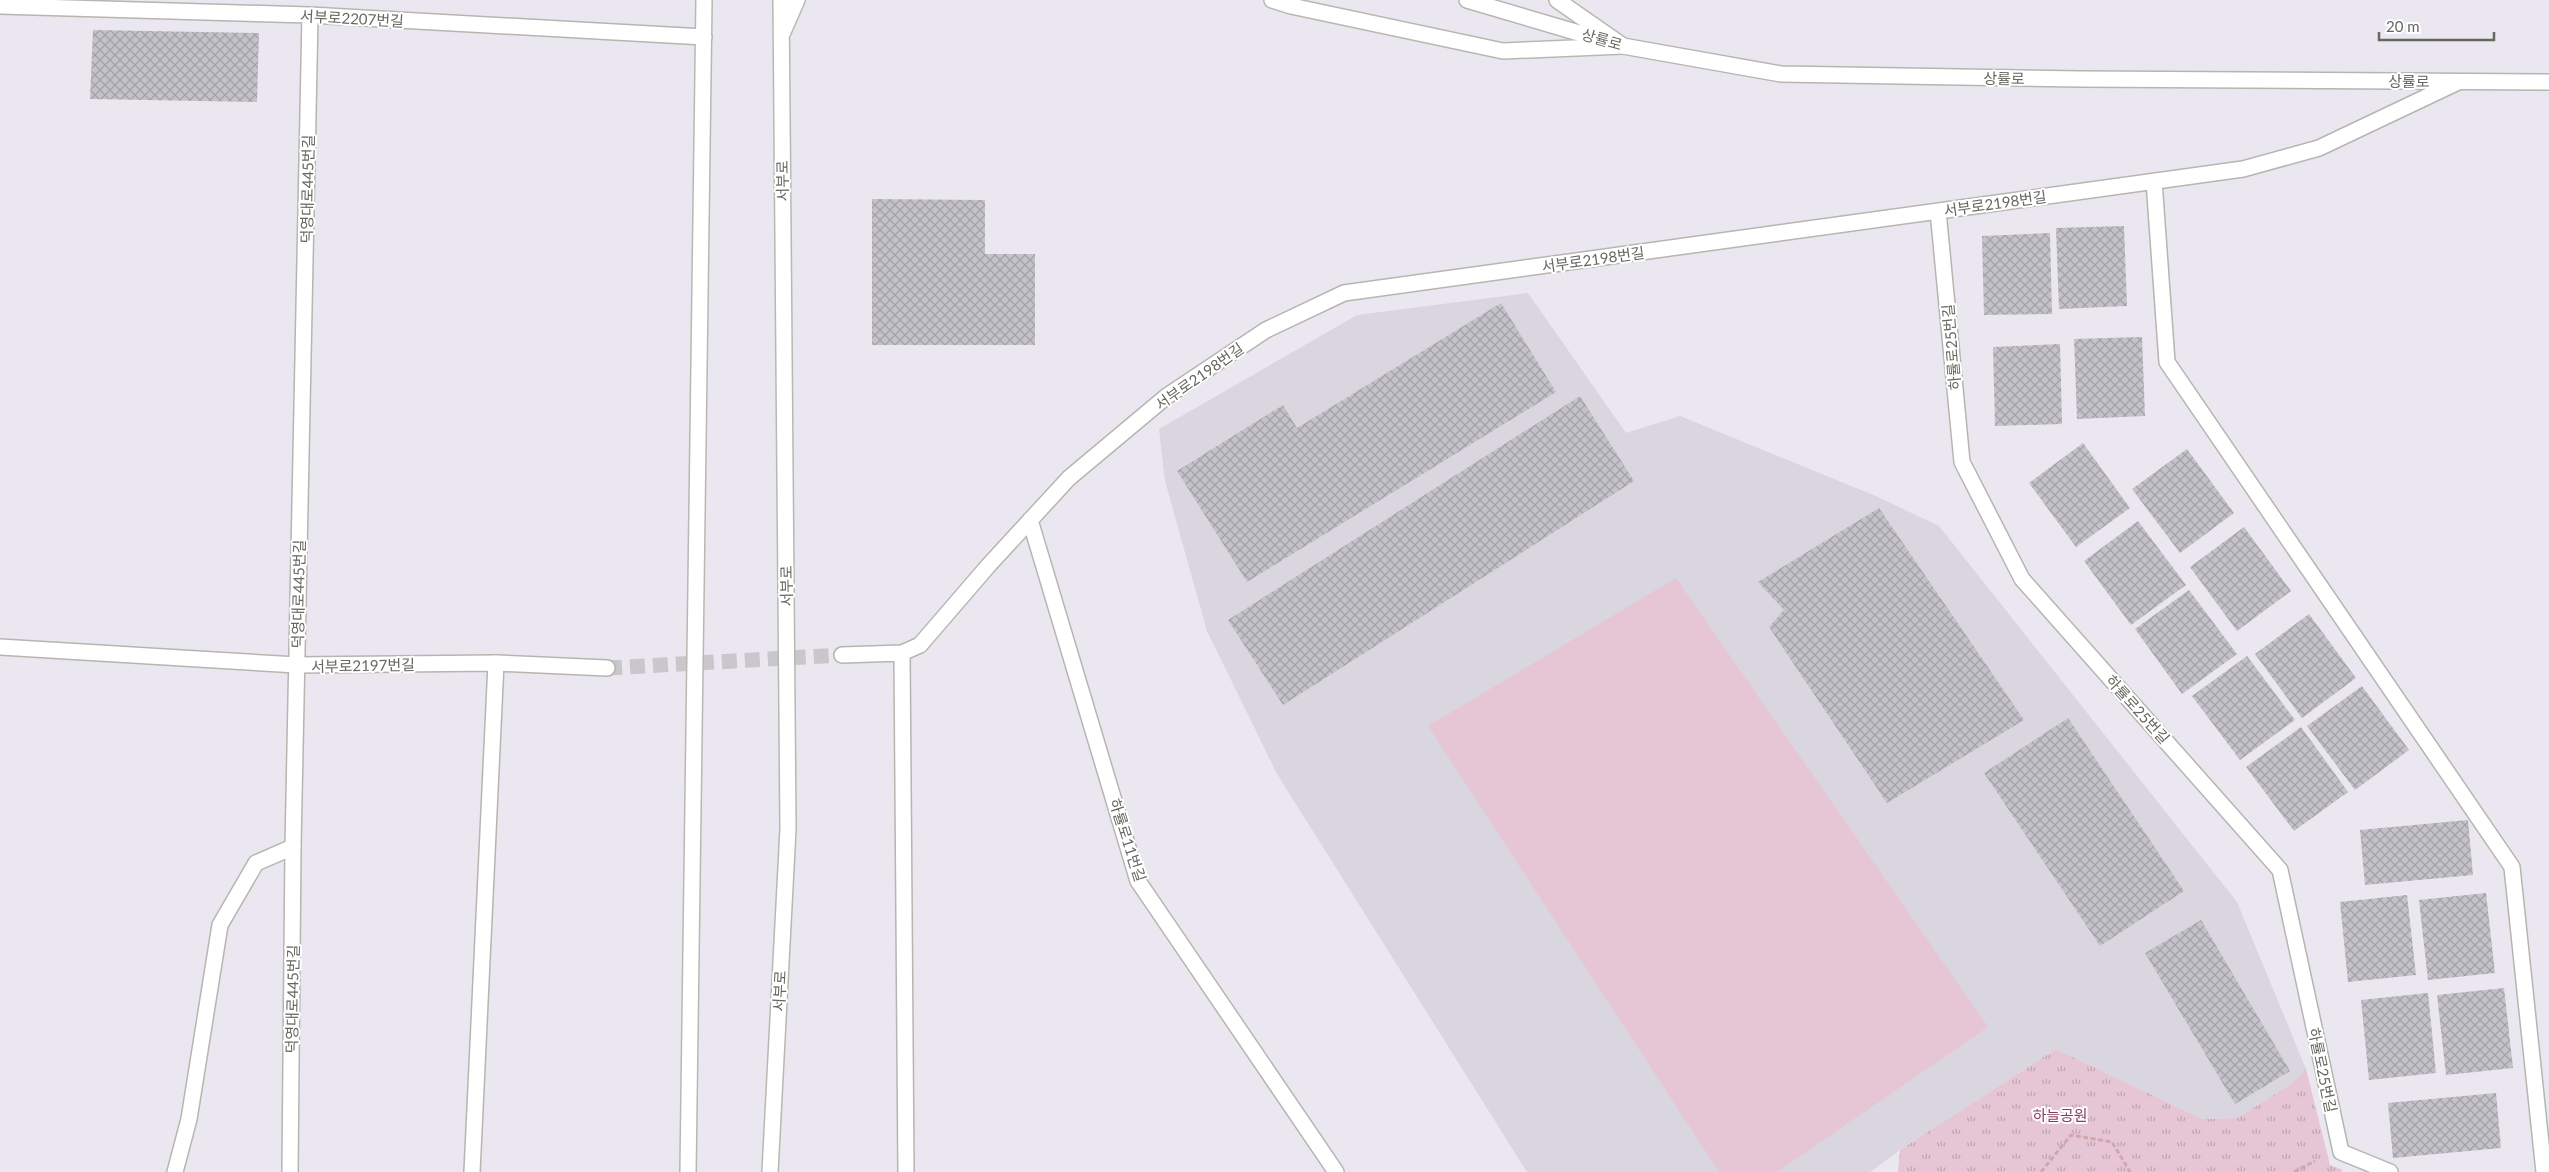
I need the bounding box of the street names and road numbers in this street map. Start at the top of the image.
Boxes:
street label: 서부로2207번길 [300,6,404,30]
street label: 상률로 [1580,25,1624,53]
street label: 상률로 [1983,69,2025,87]
street label: 상률로 [2388,72,2430,90]
street label: 덕영대로445번길 [297,134,317,244]
street label: 서부로 [773,160,791,202]
street label: 서부로2198번길 [1942,187,2048,219]
street label: 서부로2198번길 [1540,243,1646,275]
street label: 하률로25번길 [1938,303,1964,391]
street label: 서부로2198번길 [1151,339,1247,413]
street label: 덕영대로445번길 [288,539,308,649]
street label: 서부로 [777,565,795,607]
street label: 서부로2197번길 [311,655,415,675]
street label: 하률로25번길 [2102,671,2174,747]
street label: 하률로11번길 [1106,796,1150,884]
street label: 덕영대로445번길 [282,944,302,1054]
street label: 서부로 [769,970,789,1012]
street label: 하률로25번길 [2305,1026,2341,1114]

